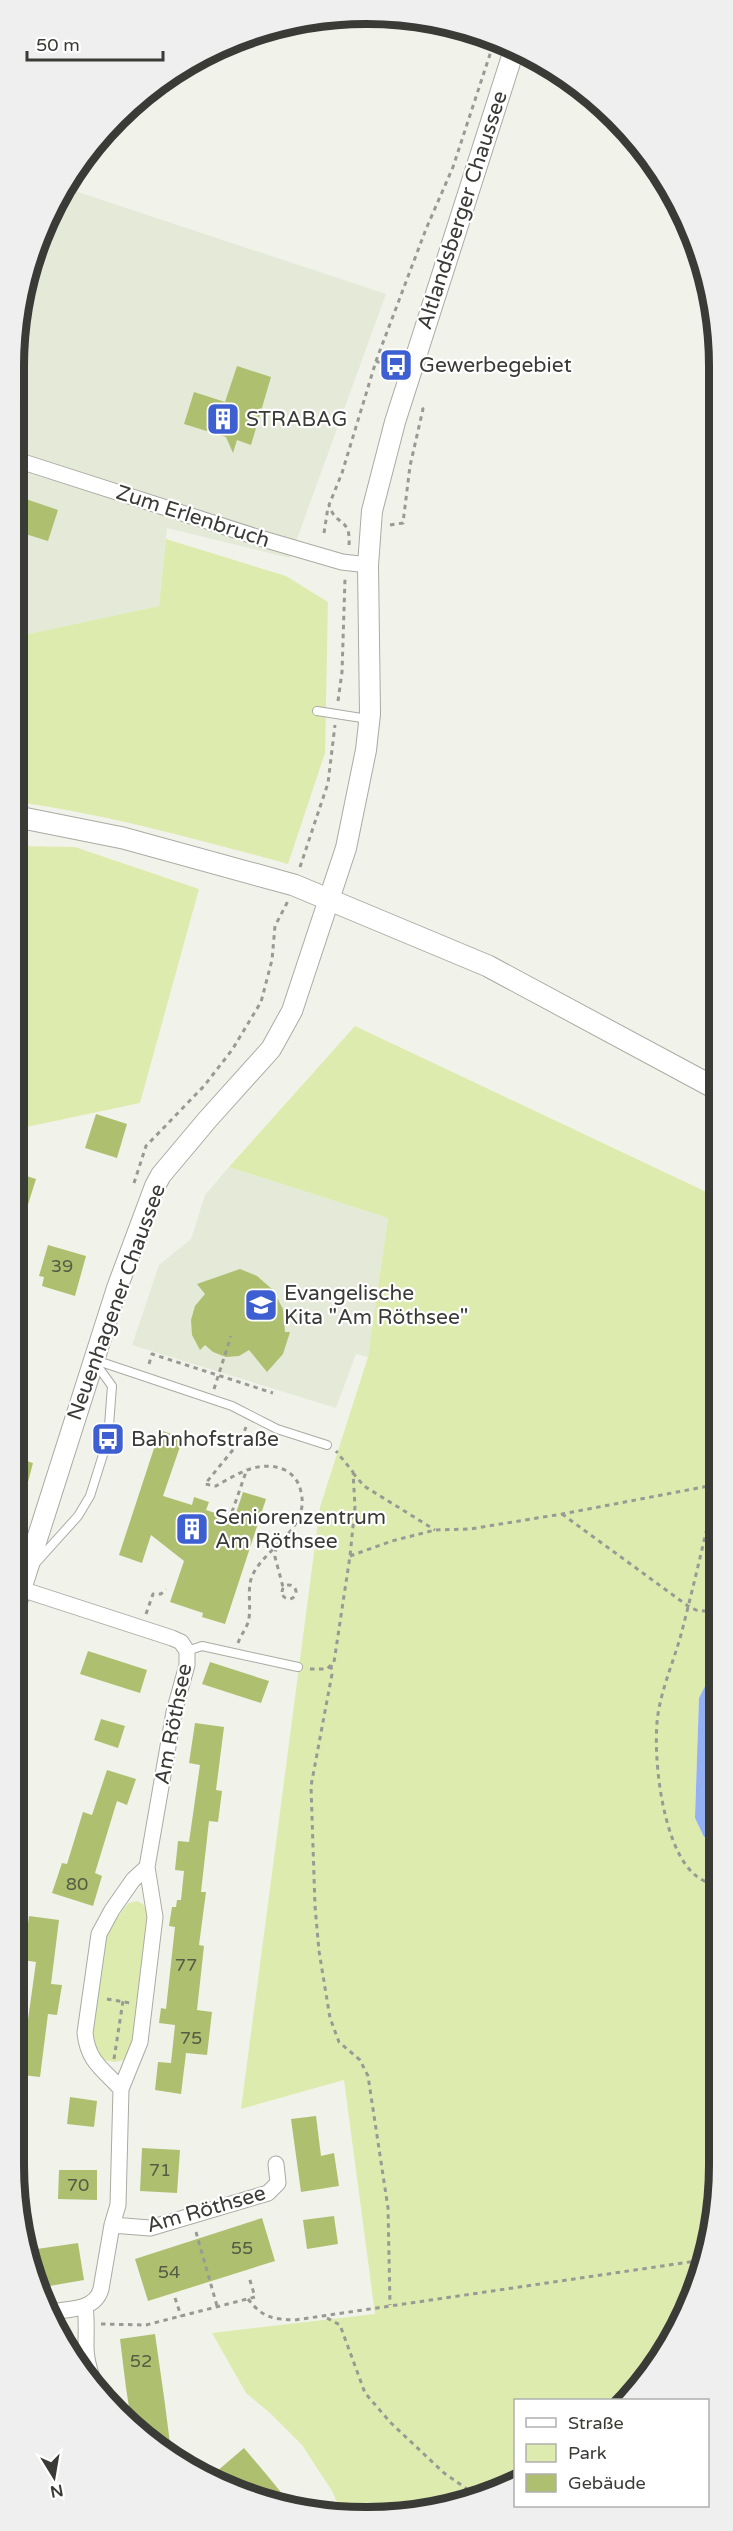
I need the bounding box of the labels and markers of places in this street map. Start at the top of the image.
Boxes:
bus stop icon: Gewerbegebiet [378,347,414,383]
place label: Gewerbegebiet [419,353,572,378]
building icon: STRABAG [205,401,241,437]
place label: STRABAG [246,407,347,432]
place label: Evangelische Kita "Am Röthsee" [284,1281,468,1330]
school or university icon: Evangelische Kita "Am Röthsee" [243,1287,279,1323]
bus stop icon: Bahnhofstraße [90,1421,126,1457]
place label: Bahnhofstraße [131,1427,279,1452]
place label: Seniorenzentrum Am Röthsee [215,1505,386,1554]
building icon: Seniorenzentrum Am Röthsee [174,1511,210,1547]

